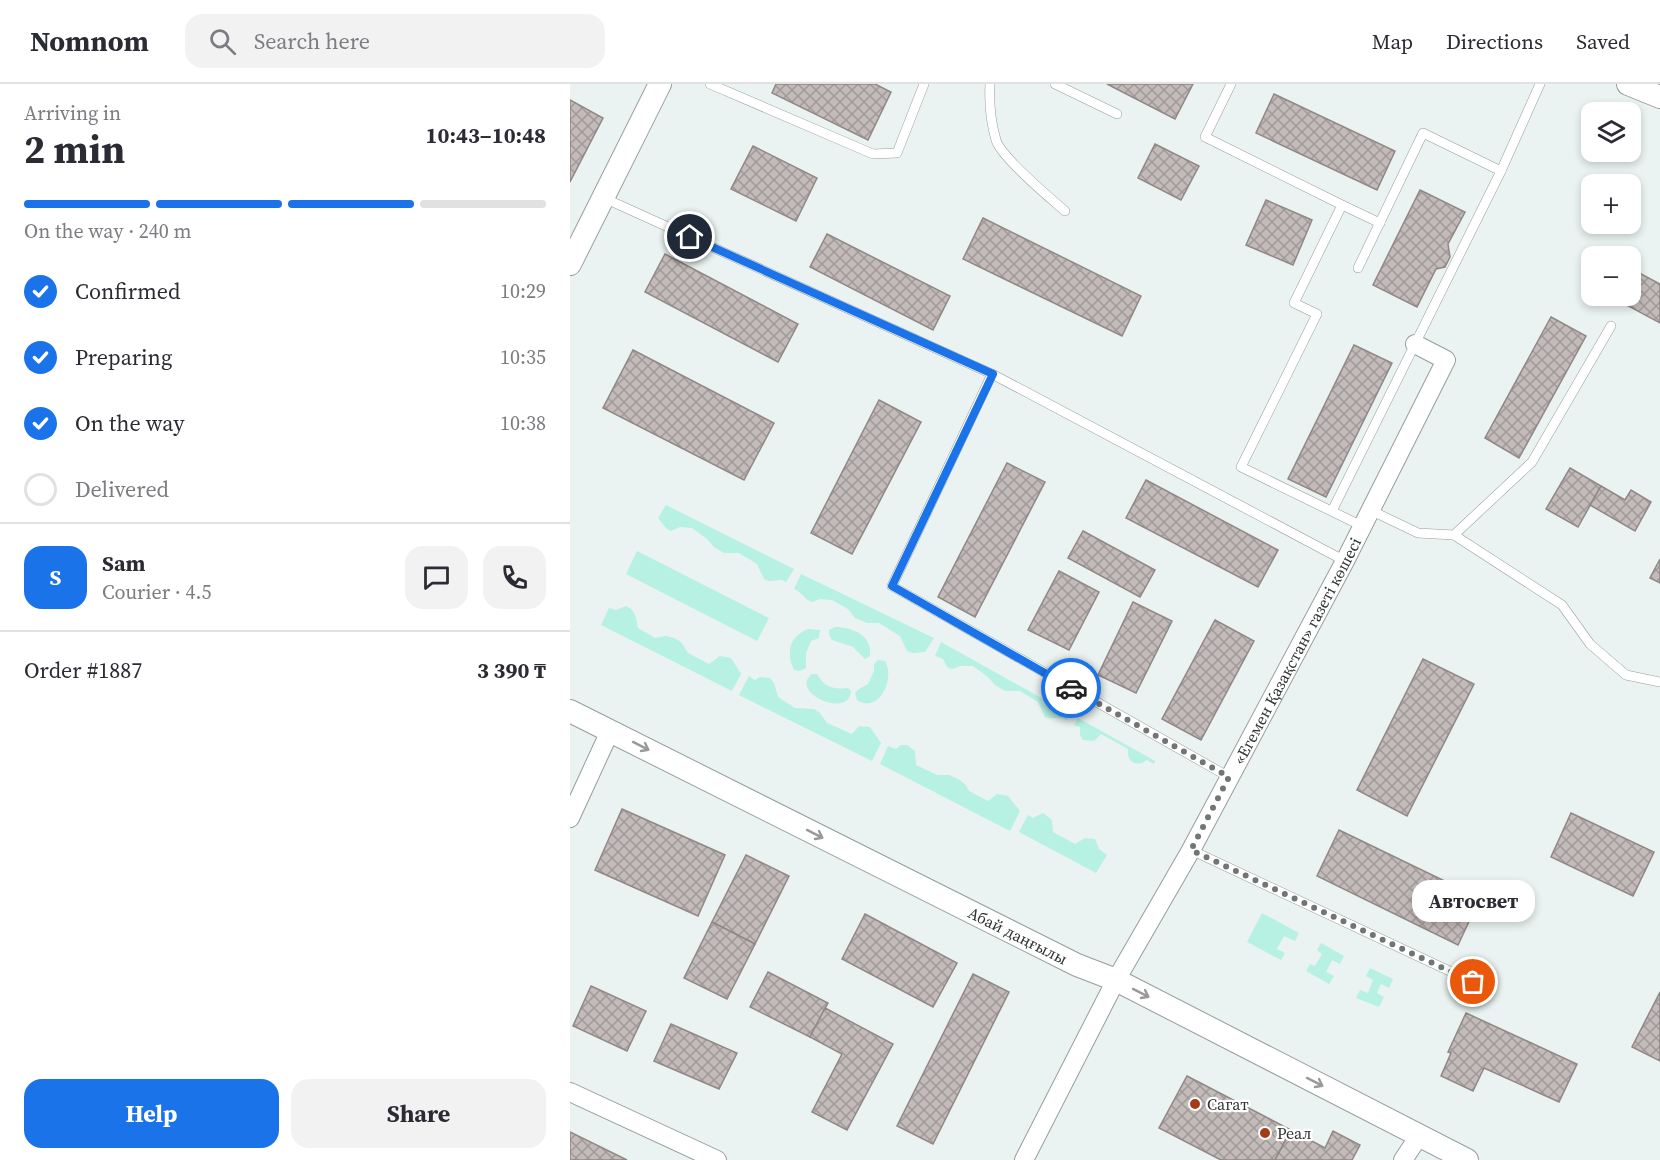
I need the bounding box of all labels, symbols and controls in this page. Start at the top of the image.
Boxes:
search box [185,14,605,68]
text: Nomnom [30,22,149,60]
icon: search [206,25,239,58]
text: Search here [254,26,370,56]
text: Map [1372,27,1413,56]
text: Directions [1446,27,1543,56]
text: Saved [1576,27,1630,56]
text: Arriving in [24,99,121,127]
map controls [1581,102,1641,306]
button: layers [1581,102,1641,162]
text: 10:43–10:48 [426,120,546,150]
text: 2 min [24,123,125,176]
button: + [1581,174,1641,234]
pin [664,211,715,262]
text: On the way · 240 m [24,217,191,245]
icon: home [673,220,706,253]
button: − [1581,246,1641,306]
icon: check [24,275,57,308]
text: Confirmed [75,276,180,306]
text: 10:29 [500,277,546,305]
icon: check [24,341,57,374]
text: Preparing [75,342,172,372]
text: 10:35 [500,343,546,371]
icon: check [24,407,57,440]
text: On the way [75,408,184,438]
text: 10:38 [500,409,546,437]
text: Delivered [75,474,169,504]
street label: «Егемен Қазақстан» газеті көшесі [1228,533,1366,768]
button: chat [405,546,468,609]
button: phone [483,546,546,609]
text: Sam [102,548,146,578]
text: S [50,562,61,592]
text: Courier · 4.5 [102,578,211,606]
text: Order #1887 [24,655,142,685]
text: 3 390 ₸ [477,655,546,685]
courier [1041,658,1101,718]
icon: car [1055,672,1088,705]
one-way arrow [632,740,649,752]
one-way arrow [806,828,824,840]
callout: Автосвет [1412,880,1534,922]
text: Автосвет [1429,887,1518,915]
street label: Абай даңғылы [964,901,1071,970]
pin [1447,956,1498,1007]
icon: bag [1456,965,1489,998]
one-way arrow [1132,988,1150,1000]
one-way arrow [1305,1077,1323,1089]
button: Help [24,1079,279,1148]
button: Share [291,1079,546,1148]
place label: Сагат [1207,1093,1249,1115]
marker: Сагат [1188,1097,1202,1111]
place label: Реал [1277,1122,1311,1144]
marker: Реал [1258,1126,1272,1140]

